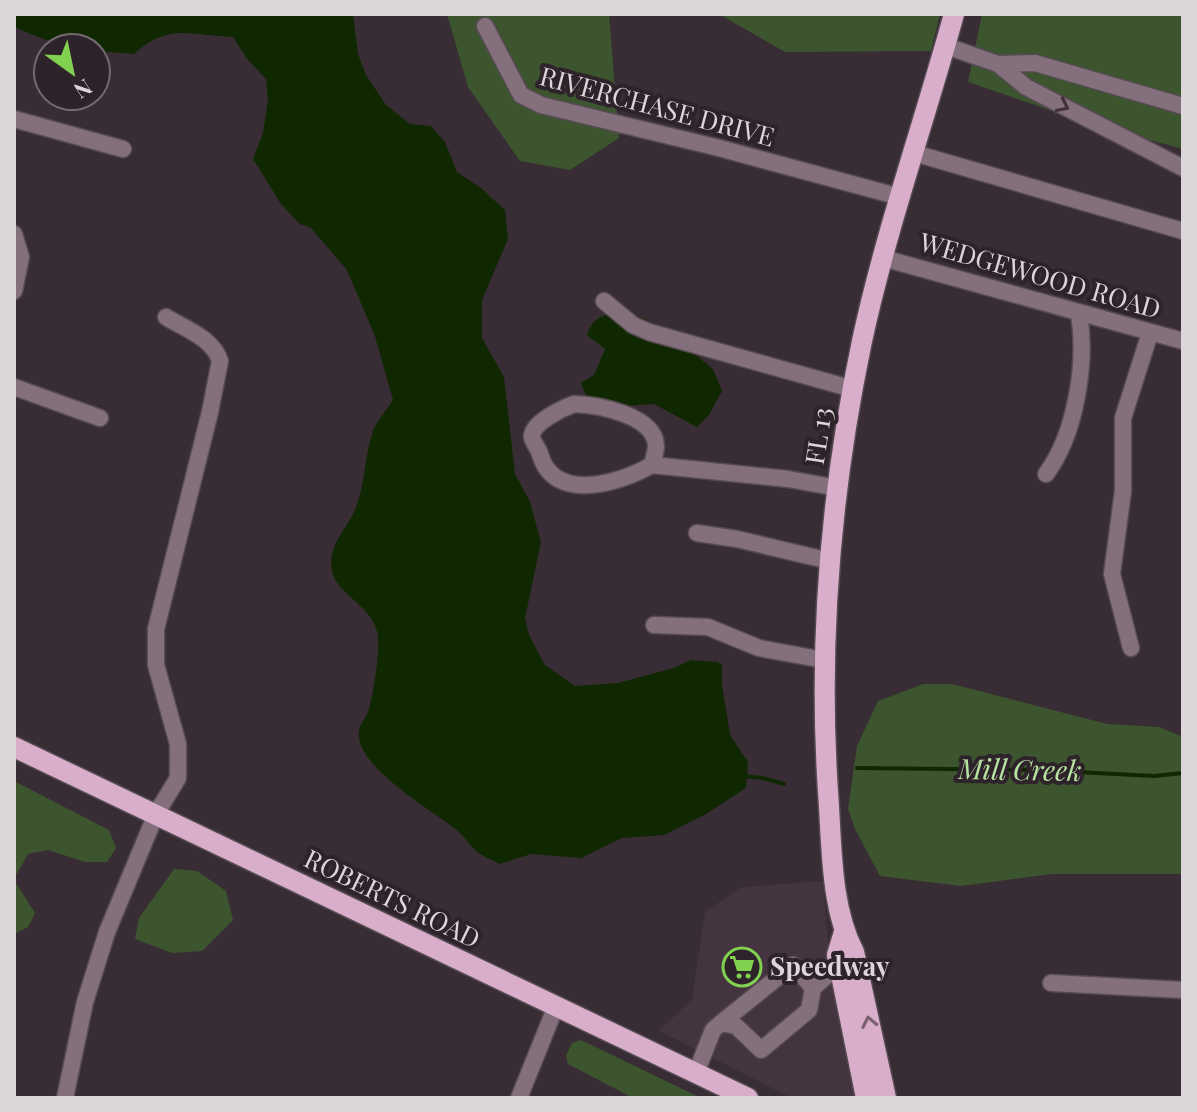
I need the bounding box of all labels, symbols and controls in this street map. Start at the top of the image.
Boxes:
north arrow [32,32,112,112]
street label: RIVERCHASE DRIVE [536,57,779,154]
text: N [69,73,98,107]
one-way arrow [1055,96,1070,111]
street label: WEDGEWOOD ROAD [915,223,1165,326]
street label: FL 13 [796,405,839,467]
water label: Mill Creek [957,749,1082,788]
street label: ROBERTS ROAD [299,840,486,955]
supermarket icon: Speedway [721,946,763,988]
place label: Speedway [770,948,890,983]
one-way arrow [861,1016,878,1029]

